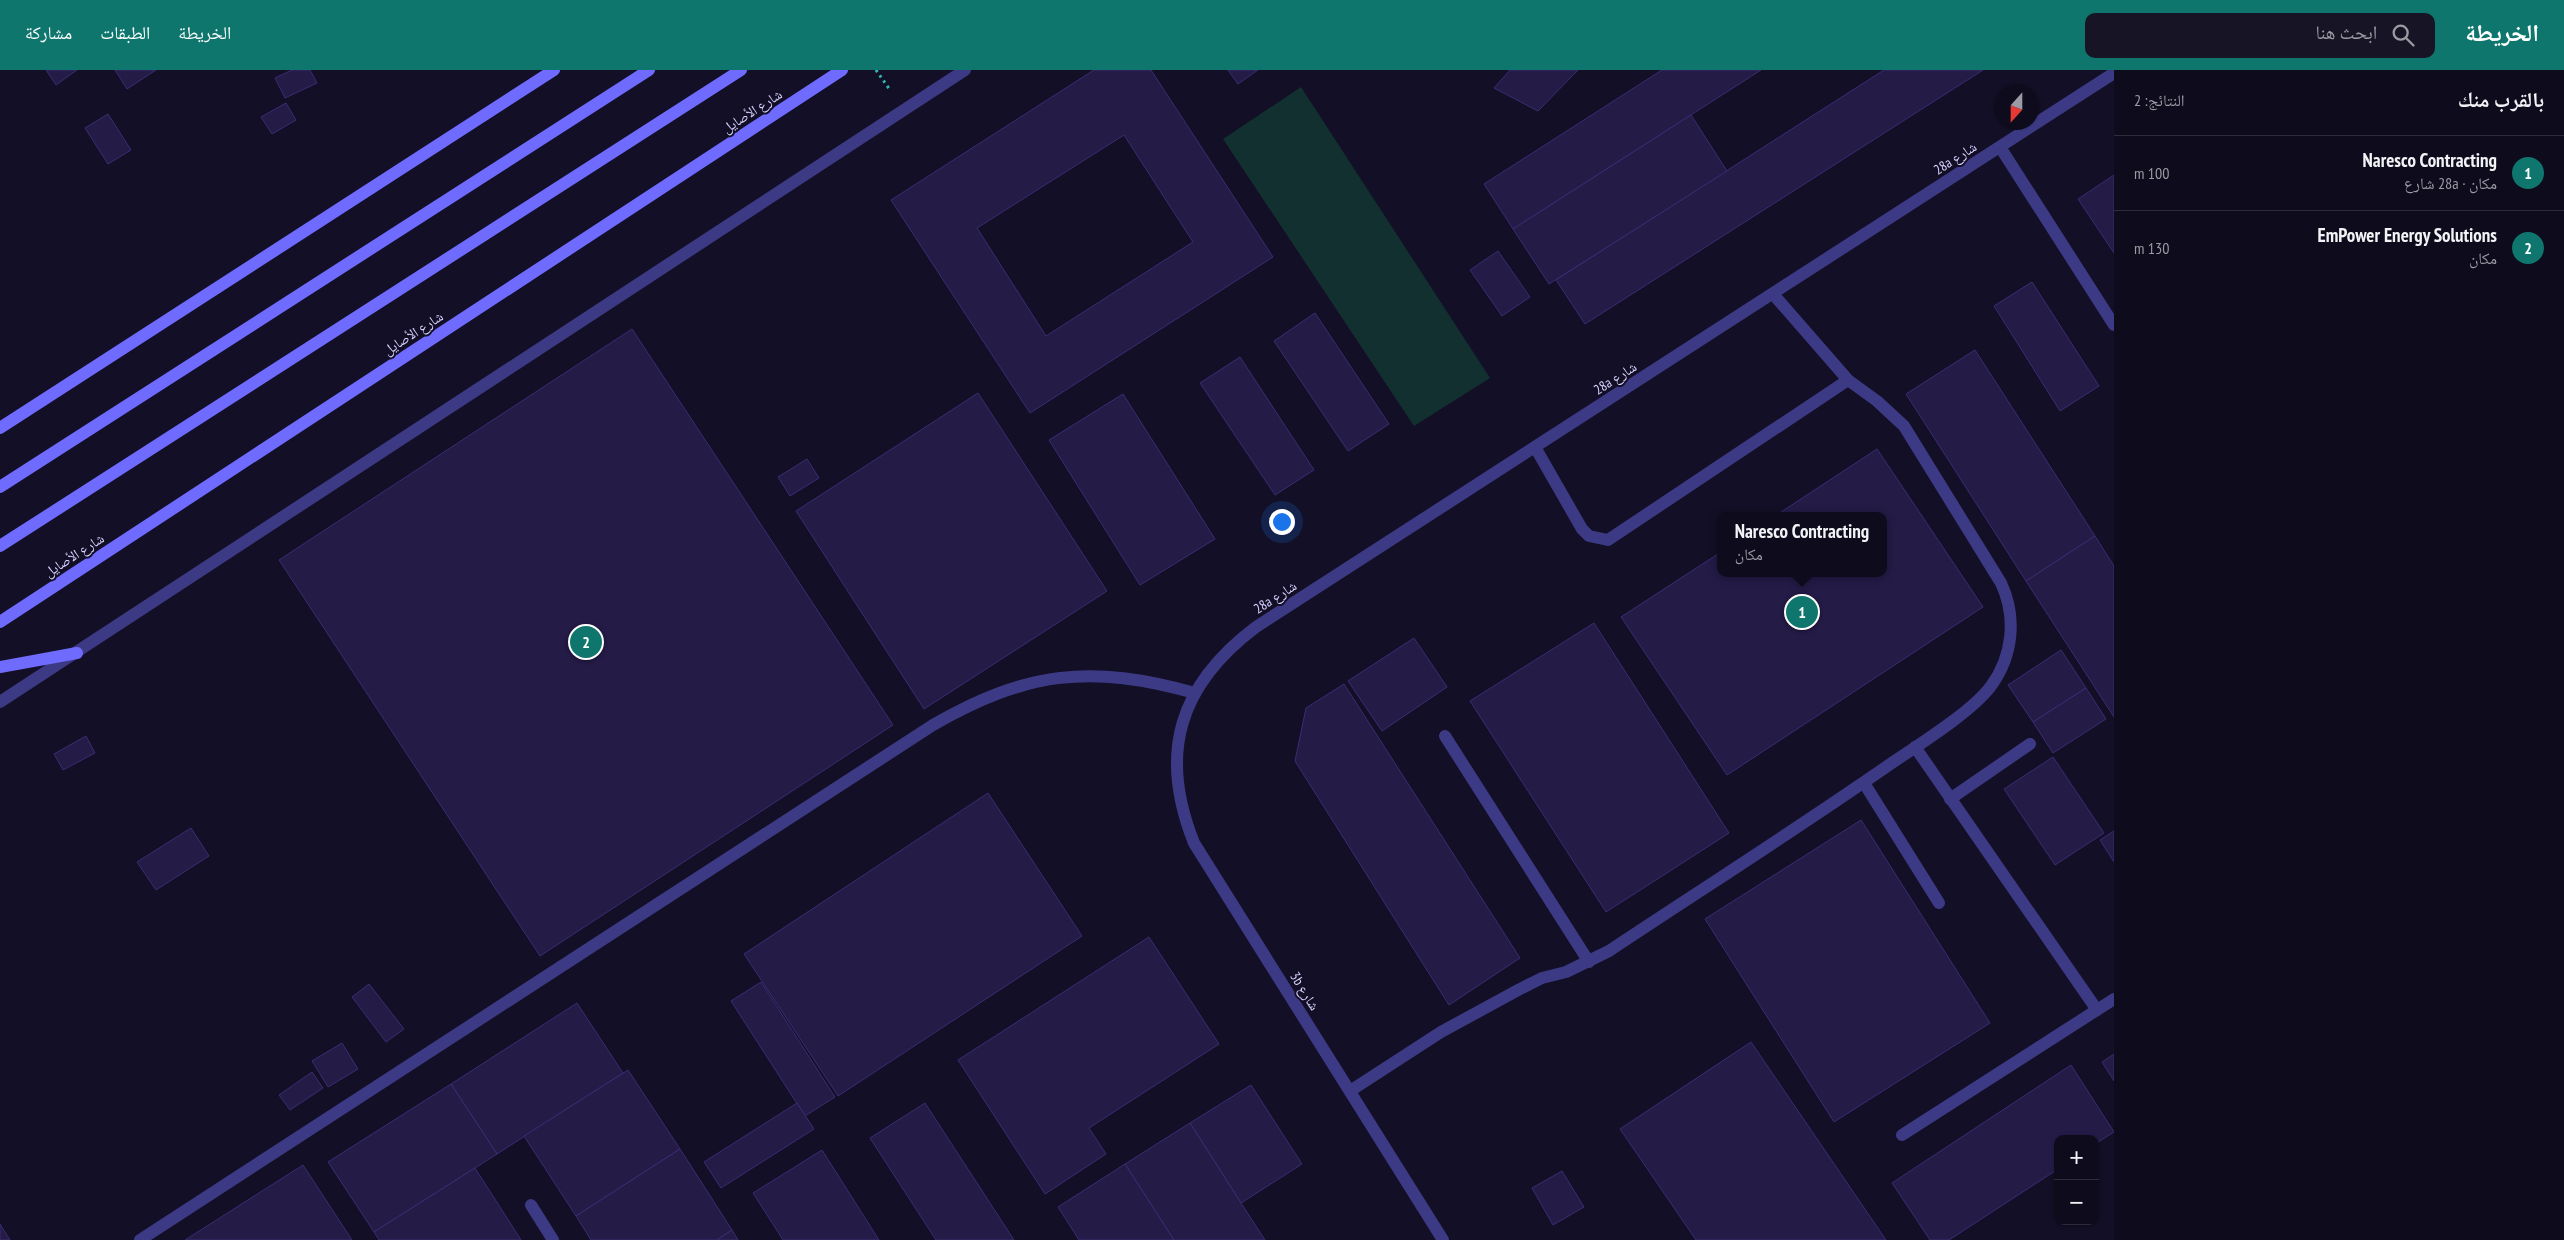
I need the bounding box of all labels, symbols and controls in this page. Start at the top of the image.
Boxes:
search box [2085,13,2435,58]
text: الخريطة [2465,17,2539,48]
text: ابحث هنا [2315,20,2377,44]
text: مشاركة [25,21,72,44]
text: الطبقات [100,21,150,44]
text: الخريطة [178,21,231,44]
icon: search [2389,21,2417,49]
street label: شارع الأصايل [719,85,786,138]
north arrow [1994,85,2039,130]
text: بالقرب منك [2458,86,2544,113]
text: النتائج: 2 [2134,90,2185,110]
street label: 28a شارع [1930,137,1980,179]
text: Naresco Contracting [2363,148,2497,172]
text: 100 m [2134,163,2169,183]
text: 1 [2524,163,2532,183]
text: مكان · 28a شارع [2404,173,2497,193]
text: EmPower Energy Solutions [2318,223,2497,247]
text: 130 m [2134,238,2169,258]
text: 2 [2524,238,2532,258]
text: مكان [2469,248,2497,268]
street label: شارع الأصايل [380,307,447,360]
street label: 28a شارع [1590,357,1640,399]
your location [1269,509,1295,535]
popup [1717,512,1887,577]
text: Naresco Contracting [1735,519,1869,543]
street label: شارع الأصايل [41,529,108,582]
text: مكان [1735,544,1763,564]
street label: 28a شارع [1250,576,1300,618]
pin: 1 [1786,593,1818,631]
pin: 2 [570,623,602,661]
street label: 3b شارع [1285,968,1324,1014]
map controls [2054,1135,2099,1225]
button: + [2054,1135,2099,1180]
button: − [2054,1180,2099,1225]

